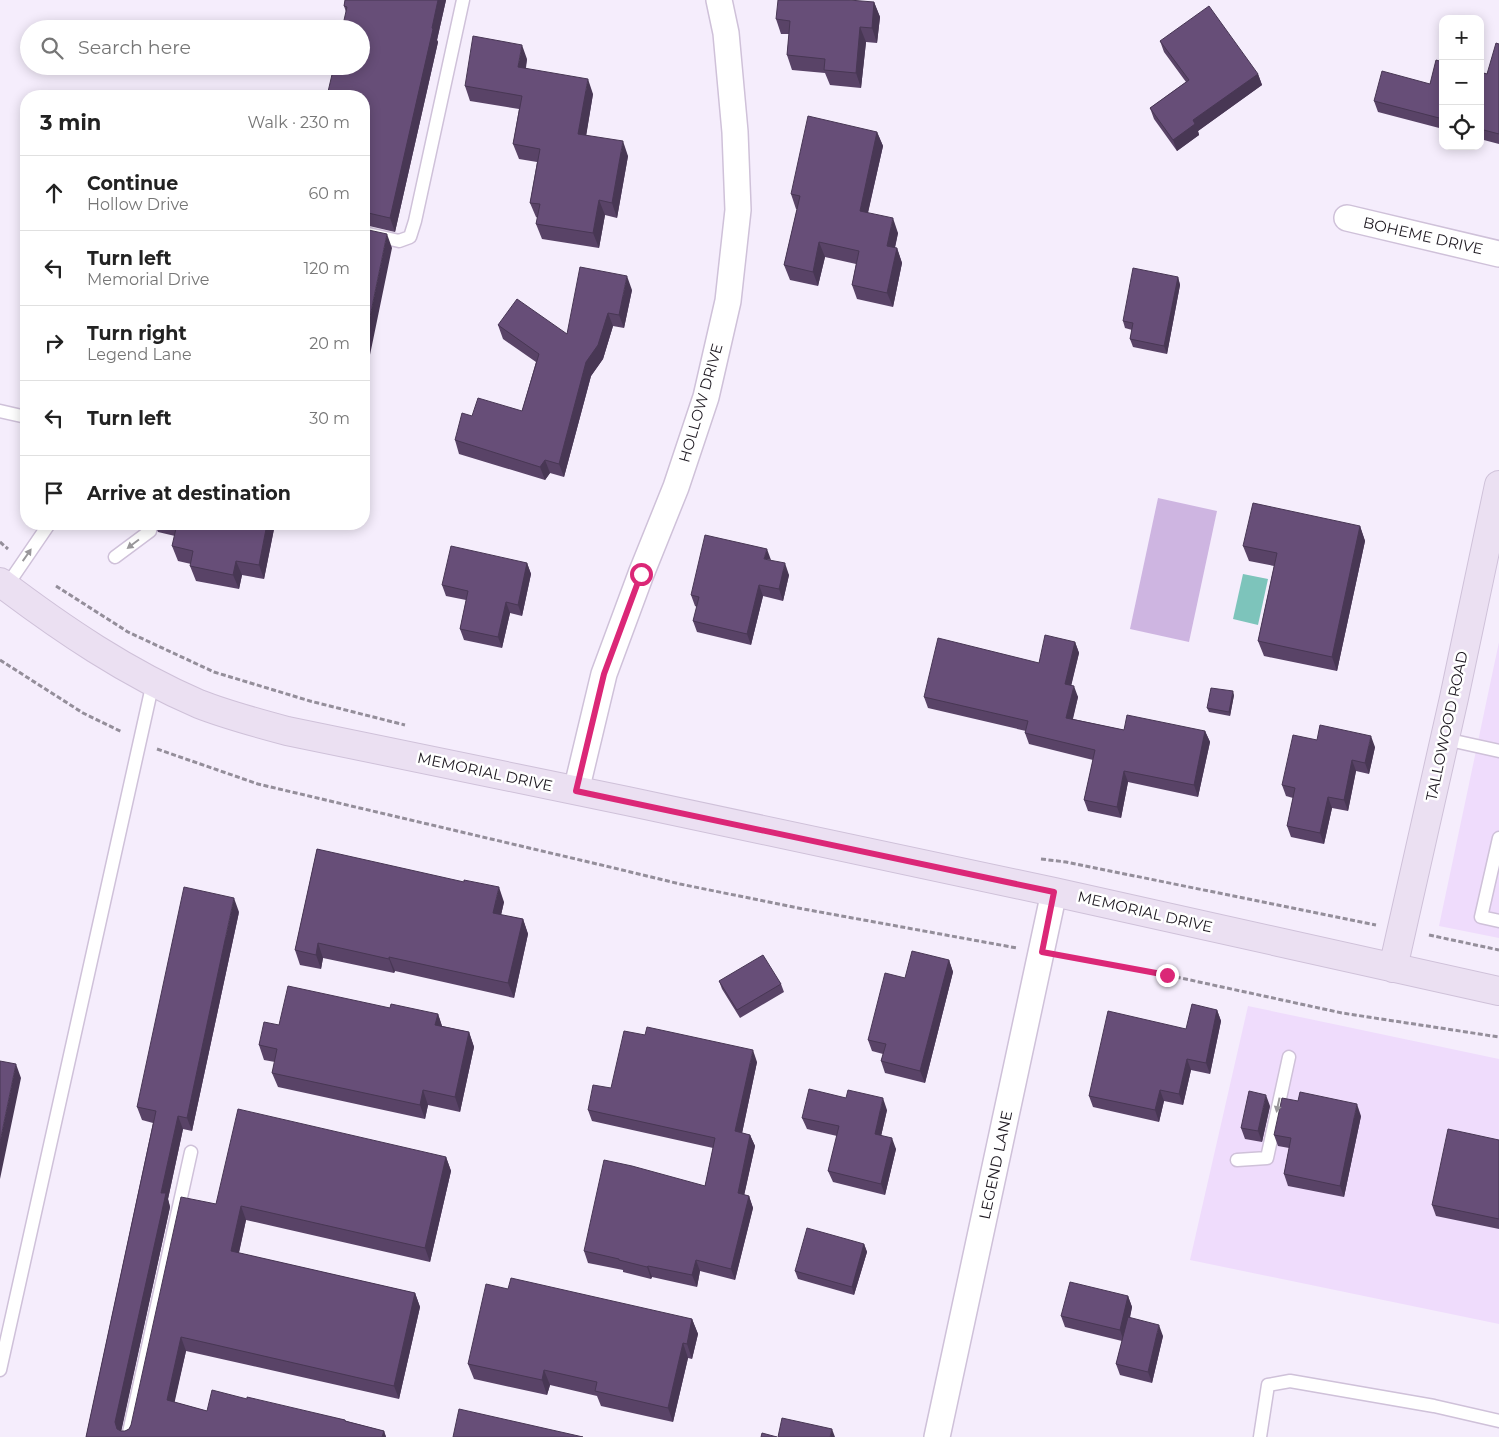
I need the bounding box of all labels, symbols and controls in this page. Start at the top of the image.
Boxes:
map controls [1439,15,1484,150]
button: + [1439,15,1484,60]
search box [20,20,370,75]
icon: search [38,34,66,62]
text: Search here [78,36,191,59]
button: − [1439,60,1484,105]
button: locate [1439,105,1484,150]
text: 3 min [40,110,101,135]
text: Walk · 230 m [248,113,350,132]
text: Continue [87,172,178,195]
icon: ahead [40,179,68,207]
text: 60 m [308,184,350,203]
text: Hollow Drive [87,195,189,214]
street label: BOHEME DRIVE [1361,213,1485,259]
text: Turn left [87,247,172,270]
icon: left [40,254,68,282]
text: 120 m [303,259,350,278]
text: Memorial Drive [87,270,209,289]
text: Turn right [87,322,187,345]
icon: right [40,329,68,357]
text: 20 m [309,334,350,353]
street label: HOLLOW DRIVE [674,341,727,465]
text: Legend Lane [87,345,192,364]
icon: left [40,404,68,432]
text: Turn left [87,407,172,430]
text: 30 m [309,409,350,428]
icon: arrive [40,479,68,507]
text: Arrive at destination [87,482,291,505]
one-way arrow [126,539,140,549]
one-way arrow [22,548,32,562]
route start [630,563,653,586]
street label: TALLOWOOD ROAD [1421,649,1472,803]
street label: MEMORIAL DRIVE [416,748,555,795]
street label: MEMORIAL DRIVE [1076,887,1214,936]
route end [1156,964,1179,987]
one-way arrow [1274,1097,1282,1113]
street label: LEGEND LANE [975,1109,1016,1221]

